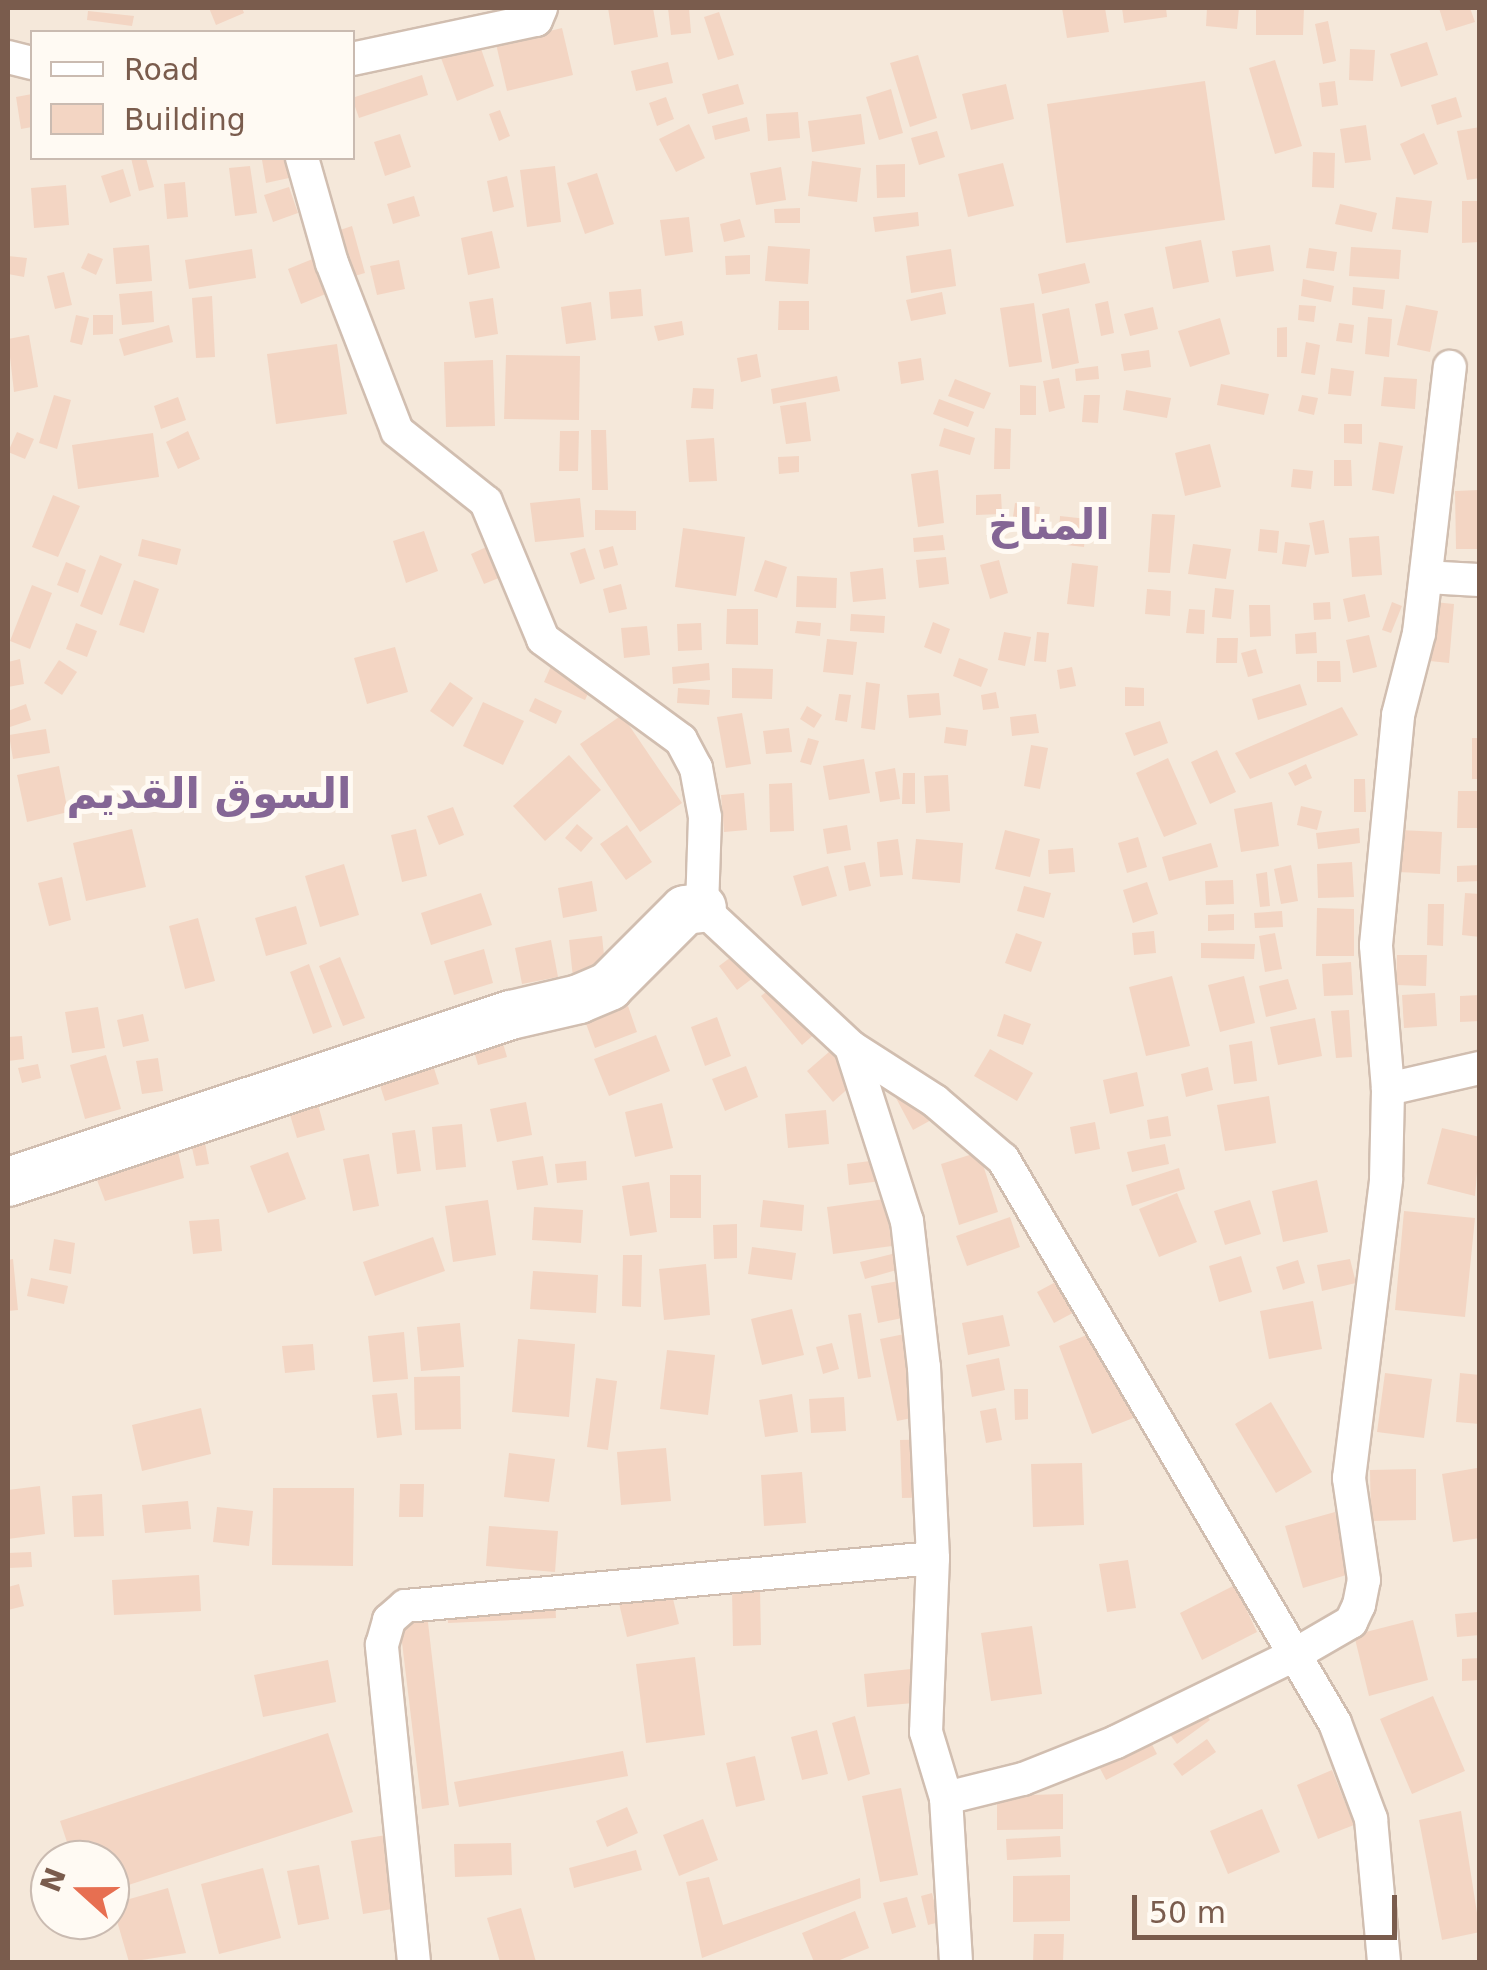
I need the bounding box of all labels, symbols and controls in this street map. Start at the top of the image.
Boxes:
legend [30,30,355,160]
text: Road [124,52,199,87]
text: Building [124,102,246,137]
district label: المناخ [988,500,1110,550]
district label: السوق القديم [67,769,351,819]
north arrow [30,1840,130,1940]
text: N [34,1863,73,1897]
scale bar [1137,1875,1402,1937]
text: 50 m [1149,1895,1226,1930]

